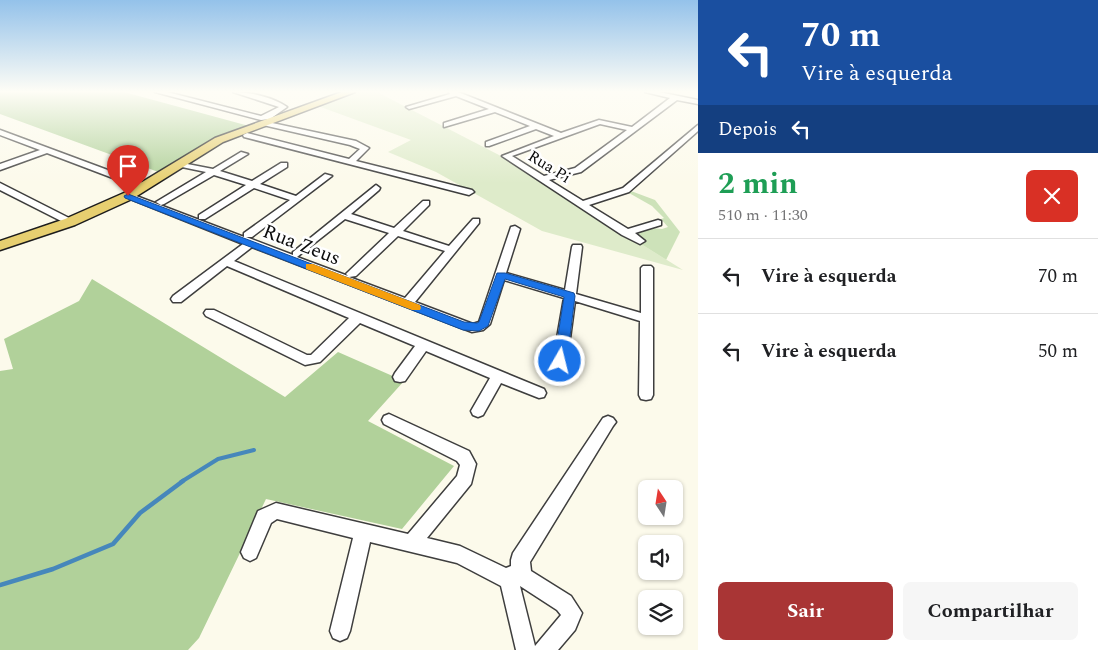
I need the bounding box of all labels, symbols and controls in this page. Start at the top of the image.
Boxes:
text: 70 m [801,9,881,62]
icon: left [718,20,783,85]
text: Vire à esquerda [801,57,953,90]
text: Depois [718,115,777,144]
icon: left [787,115,815,143]
street label: Rua Pi [523,144,576,189]
pin [107,145,149,196]
icon: arrive [114,152,142,180]
text: 2 min [718,161,798,207]
button: close [1026,170,1078,222]
text: 510 m · 11:30 [718,203,808,227]
street label: Rua Zeus [258,216,345,274]
icon: left [718,262,746,290]
text: Vire à esquerda [761,262,897,291]
text: 70 m [1038,262,1078,291]
position arrow [533,334,585,386]
icon: left [718,337,746,365]
text: Vire à esquerda [761,337,897,366]
text: 50 m [1038,337,1078,366]
north arrow [638,480,682,525]
map controls [638,480,683,635]
button: sound [638,535,683,580]
button: Sair [718,582,893,640]
button: Compartilhar [903,582,1078,640]
button: layers [638,590,683,635]

